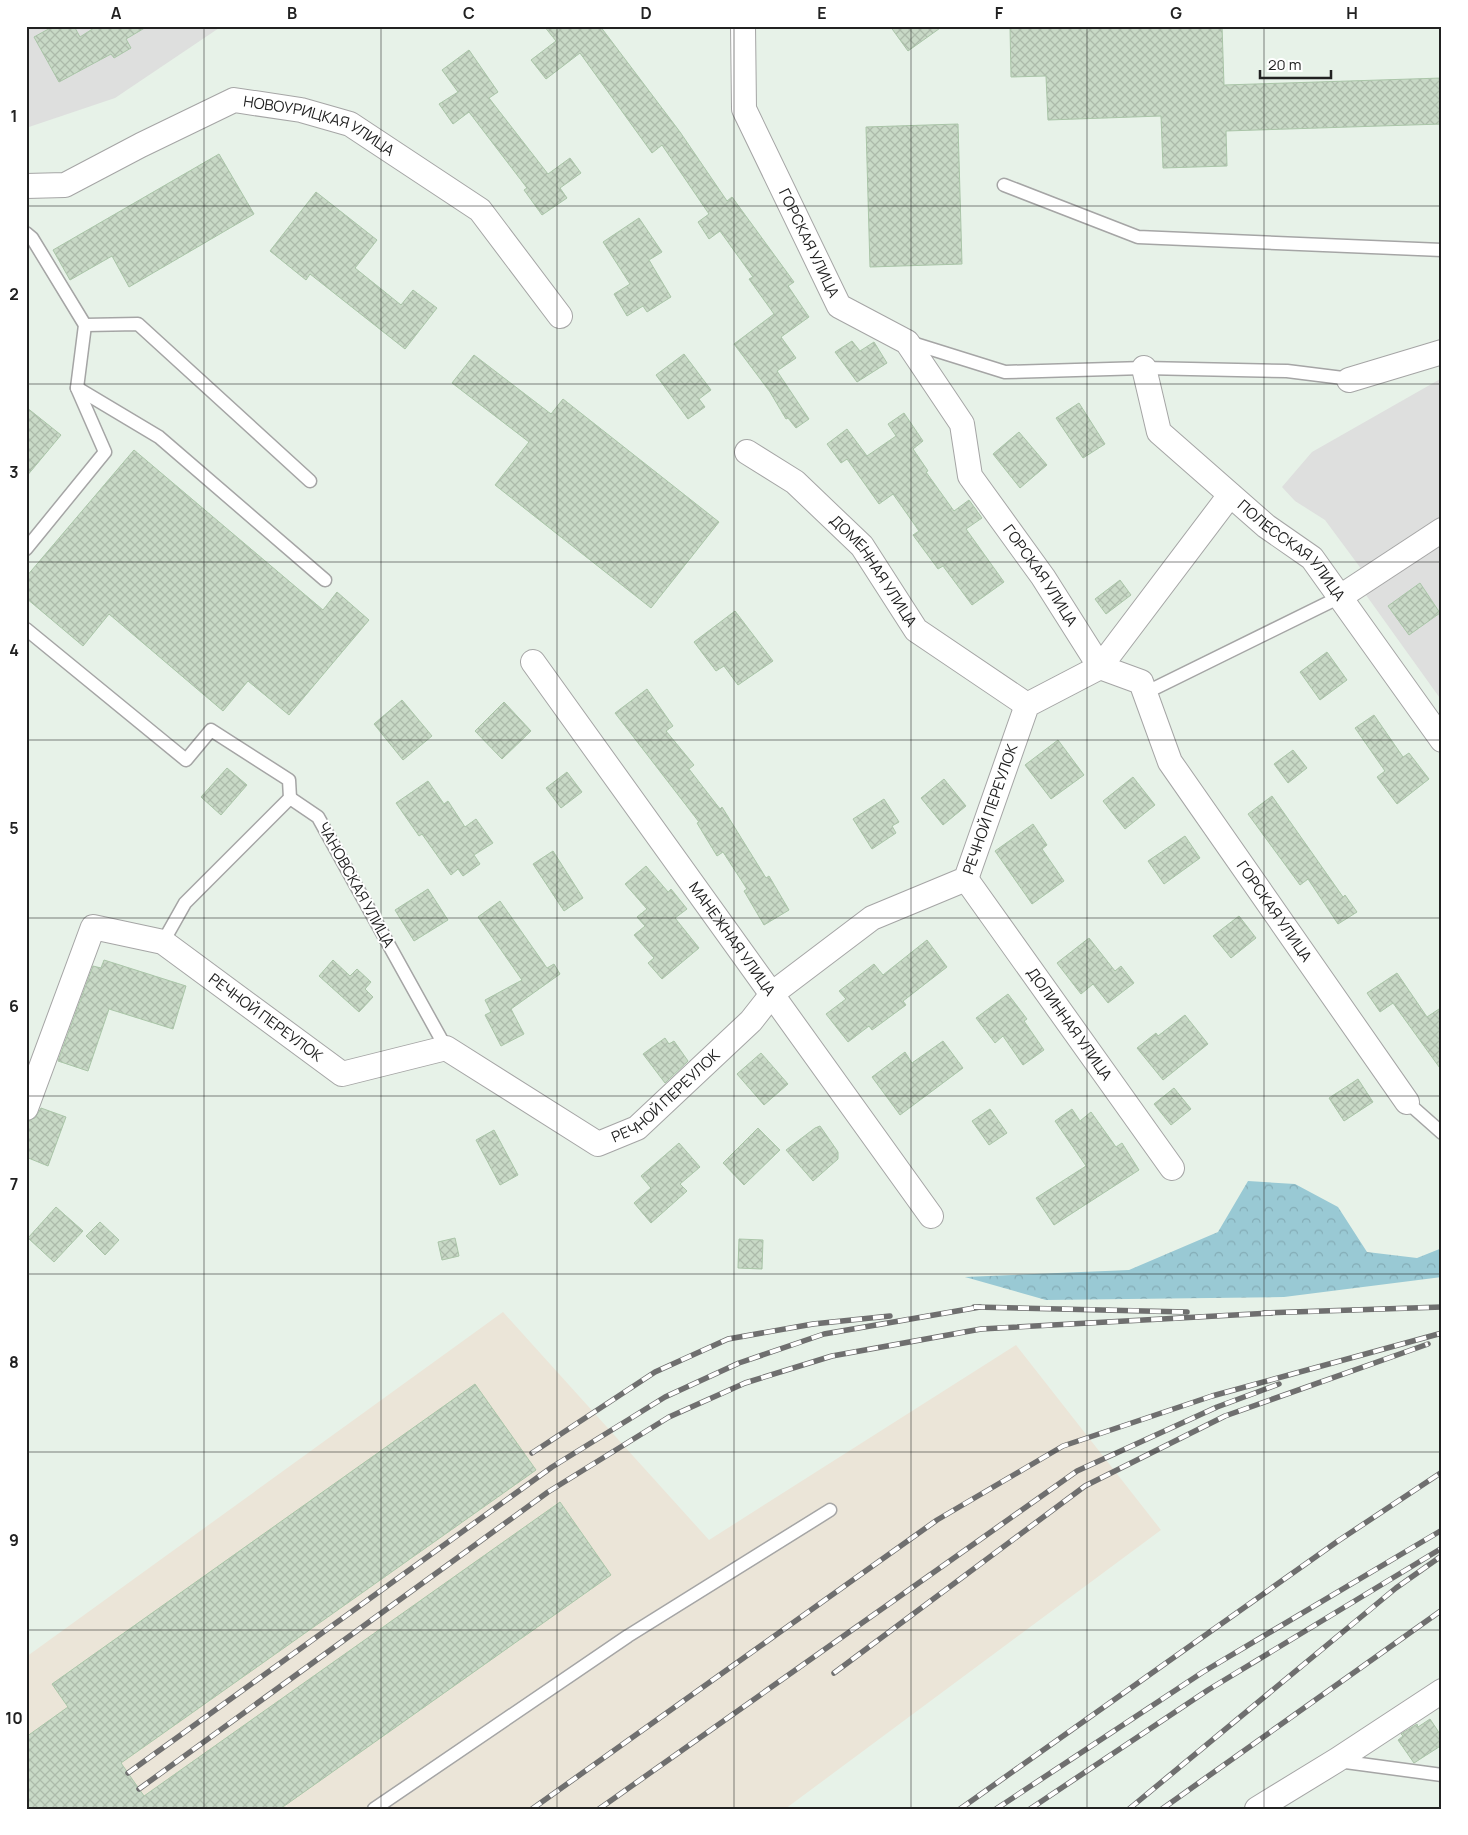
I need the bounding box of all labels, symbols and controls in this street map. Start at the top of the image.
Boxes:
text: A [111,2,122,24]
text: B [287,2,297,24]
text: C [463,2,475,24]
text: D [640,2,652,24]
text: E [817,2,827,24]
text: F [995,2,1004,24]
text: G [1170,2,1182,24]
text: H [1346,2,1358,24]
scale bar [1260,48,1332,80]
text: 20 m [1268,54,1301,75]
street label: НОВОУРИЦКАЯ УЛИЦА [242,91,399,161]
text: 1 [10,105,18,127]
street label: ГОРСКАЯ УЛИЦА [774,185,845,302]
text: 2 [9,283,19,305]
text: 3 [9,461,19,483]
street label: ПОЛЕССКАЯ УЛИЦА [1233,495,1351,605]
street label: ДОМЕННАЯ УЛИЦА [826,510,922,631]
street label: ГОРСКАЯ УЛИЦА [999,520,1083,631]
text: 4 [9,639,19,661]
street label: РЕЧНОЙ ПЕРЕУЛОК [957,741,1023,877]
text: 5 [9,817,19,839]
street label: ЧАНОВСКАЯ УЛИЦА [313,818,400,952]
street label: ГОРСКАЯ УЛИЦА [1232,856,1317,966]
street label: МАНЕЖНАЯ УЛИЦА [684,877,781,1000]
street label: ДОЛИННАЯ УЛИЦА [1022,963,1118,1085]
street label: РЕЧНОЙ ПЕРЕУЛОК [205,968,327,1066]
text: 6 [9,995,19,1017]
street label: РЕЧНОЙ ПЕРЕУЛОК [608,1044,724,1147]
text: 7 [10,1173,18,1195]
text: 8 [9,1351,19,1373]
text: 9 [9,1529,19,1551]
text: 10 [5,1707,23,1729]

